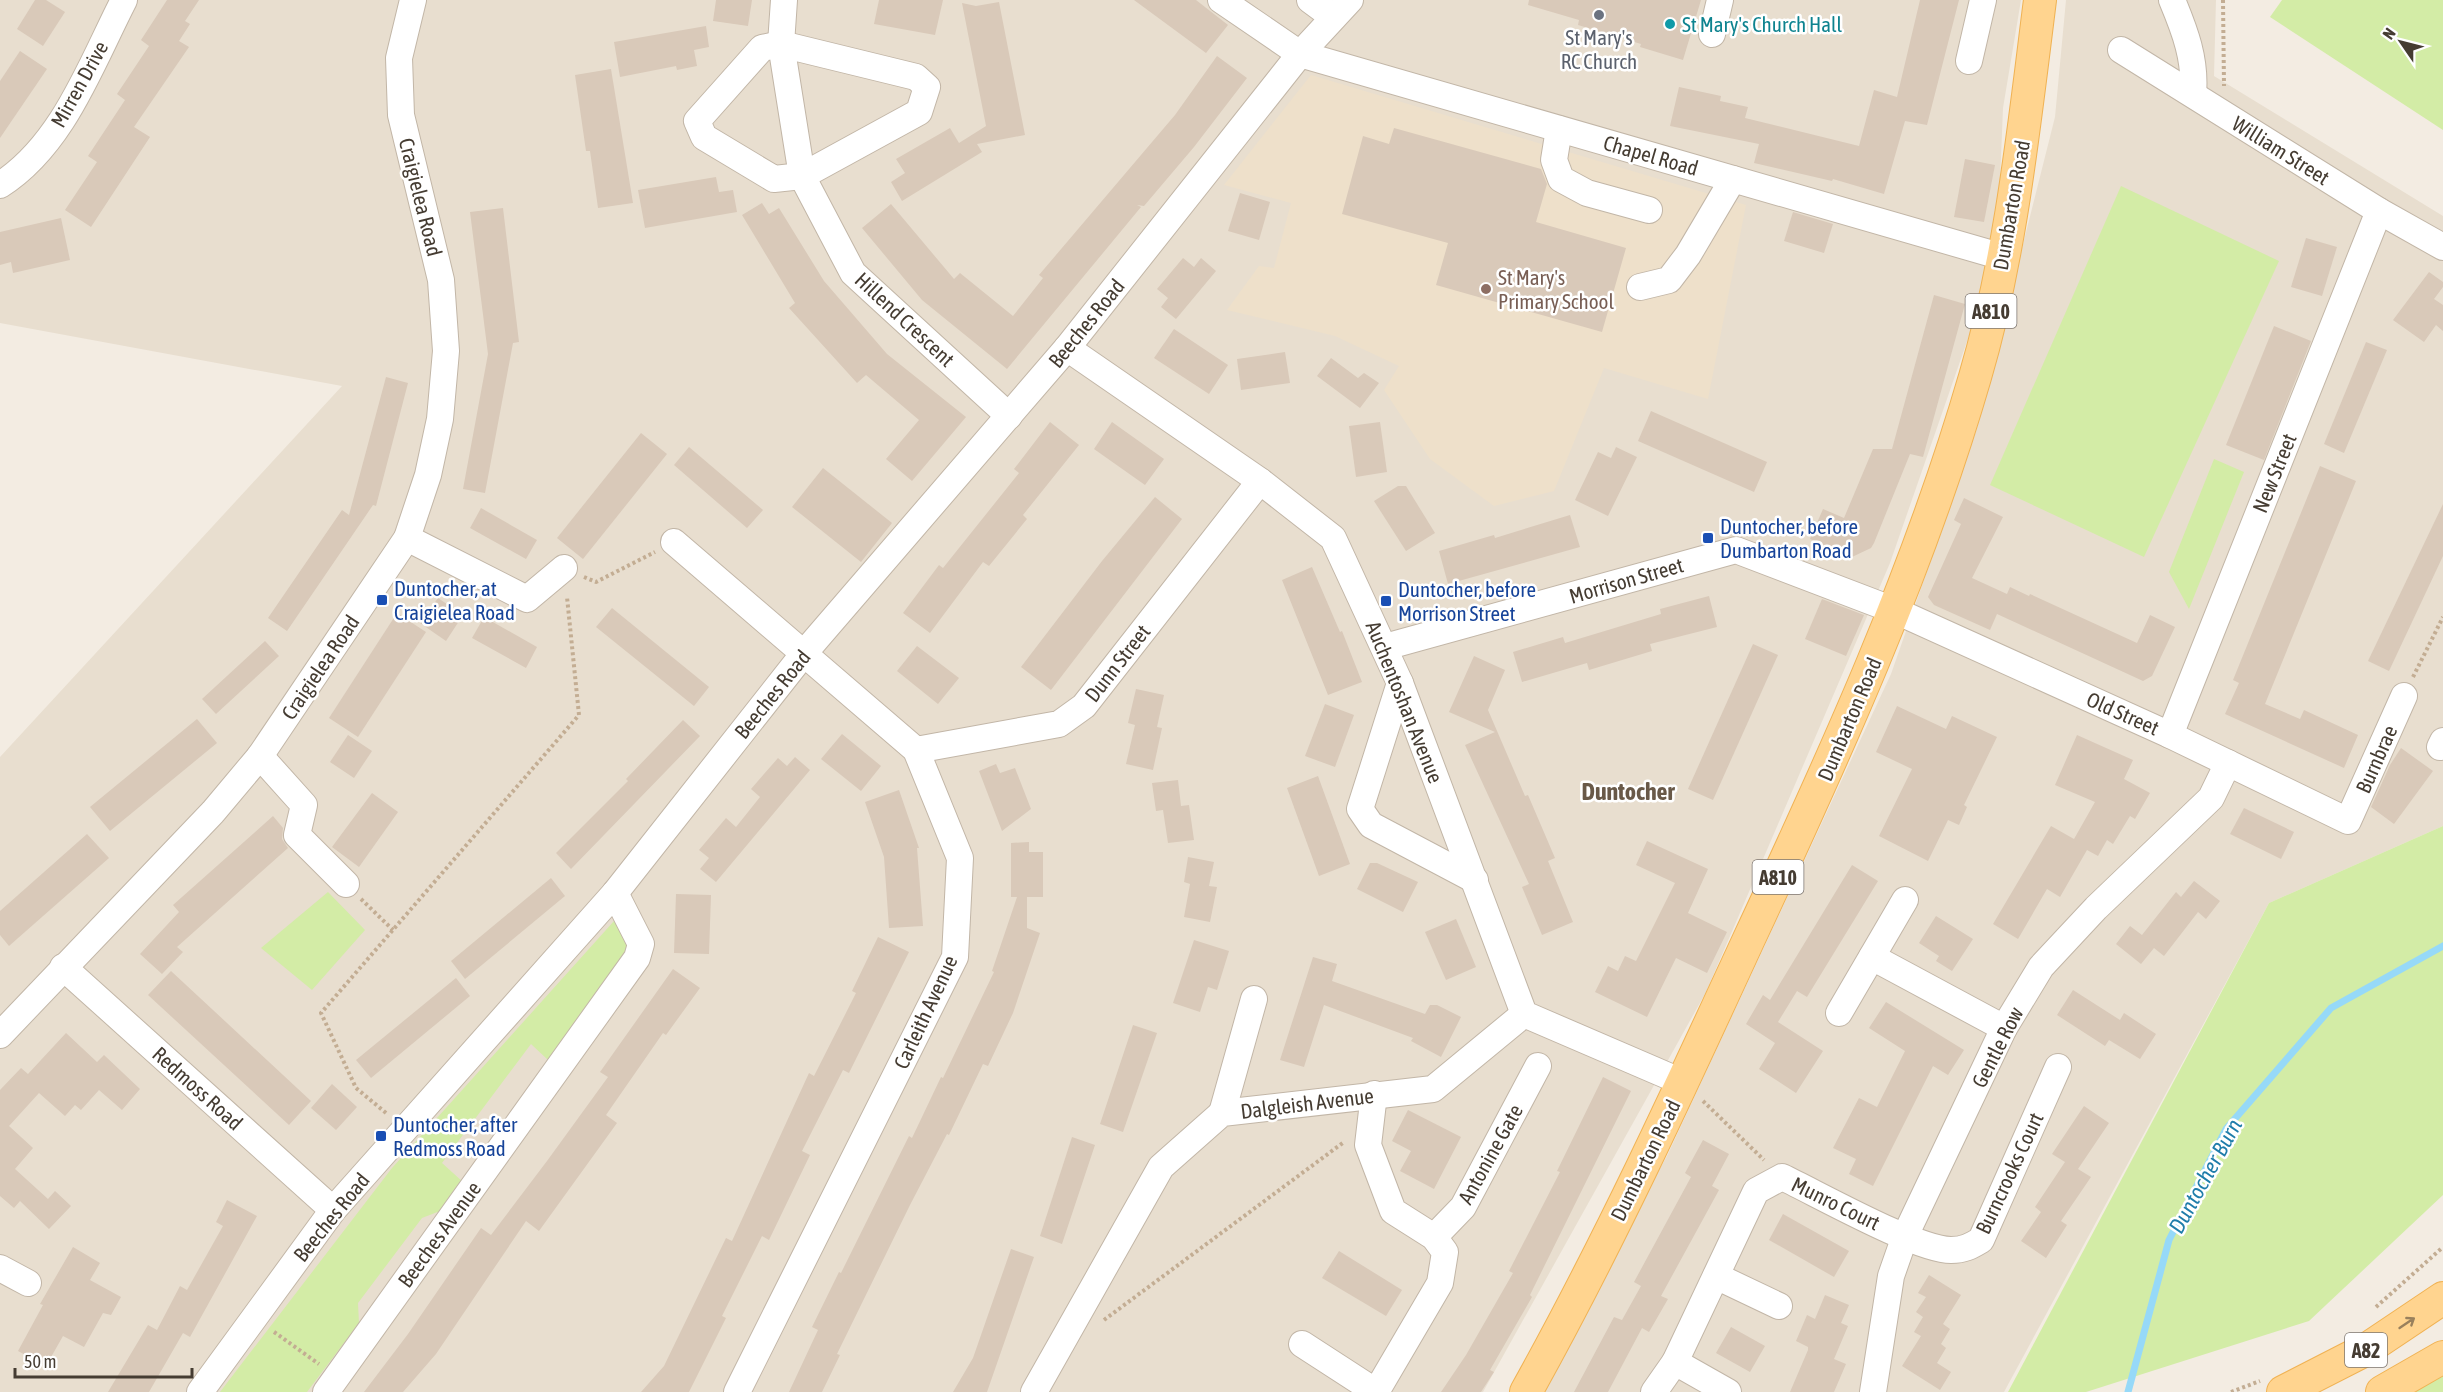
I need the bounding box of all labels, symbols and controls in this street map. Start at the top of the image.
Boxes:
marker: St Mary's RC Church [1592,8,1606,22]
place label: St Mary's Church Hall [1682,12,1842,36]
north arrow [2371,12,2431,72]
marker: St Mary's Church Hall [1663,17,1677,31]
text: N [2379,24,2399,42]
place label: St Mary's RC Church [1561,25,1637,73]
street label: Mirren Drive [46,37,112,131]
street label: William Street [2228,111,2334,189]
street label: Chapel Road [1601,130,1701,180]
street label: Craigielea Road [395,135,447,259]
street label: Dumbarton Road [1988,138,2034,272]
place label: St Mary's Primary School [1498,265,1614,313]
street label: Hillend Crescent [851,267,959,371]
street label: Beeches Road [1043,274,1129,372]
marker: St Mary's Primary School [1479,282,1493,296]
road number: A810 [1966,294,2016,328]
street label: New Street [2247,430,2301,516]
place label: Duntocher, before Dumbarton Road [1720,514,1858,562]
marker: Duntocher, before Dumbarton Road [1701,531,1715,545]
street label: Morrison Street [1566,552,1686,608]
place label: Duntocher, at Craigielea Road [394,576,515,624]
place label: Duntocher, before Morrison Street [1398,577,1536,625]
marker: Duntocher, at Craigielea Road [375,593,389,607]
marker: Duntocher, before Morrison Street [1379,594,1393,608]
street label: Craigielea Road [276,610,364,724]
street label: Auchentoshan Avenue [1362,618,1448,786]
street label: Dunn Street [1079,620,1155,706]
street label: Beeches Road [729,645,815,743]
street label: Dumbarton Road [1812,654,1886,784]
street label: Old Street [2083,686,2163,740]
street label: Burnbrae [2350,721,2402,797]
district label: Duntocher [1581,778,1675,805]
road number: A810 [1752,860,1804,894]
street label: Carleith Avenue [888,951,962,1073]
street label: Gentle Row [1966,1002,2028,1091]
street label: Redmoss Road [148,1041,248,1135]
street label: Dalgleish Avenue [1239,1083,1375,1123]
street label: Dumbarton Road [1605,1096,1685,1224]
street label: Antonine Gate [1453,1100,1527,1208]
street label: Burncrooks Court [1970,1108,2048,1238]
place label: Duntocher, after Redmoss Road [393,1112,518,1160]
water label: Duntocher Burn [2163,1114,2247,1238]
marker: Duntocher, after Redmoss Road [374,1129,388,1143]
street label: Beeches Road [288,1168,374,1266]
street label: Munro Court [1788,1171,1884,1235]
street label: Beeches Avenue [393,1176,485,1292]
one-way arrow [2399,1317,2415,1329]
road number: A82 [2345,1333,2387,1367]
scale bar [15,1341,192,1379]
text: 50 m [24,1351,56,1372]

